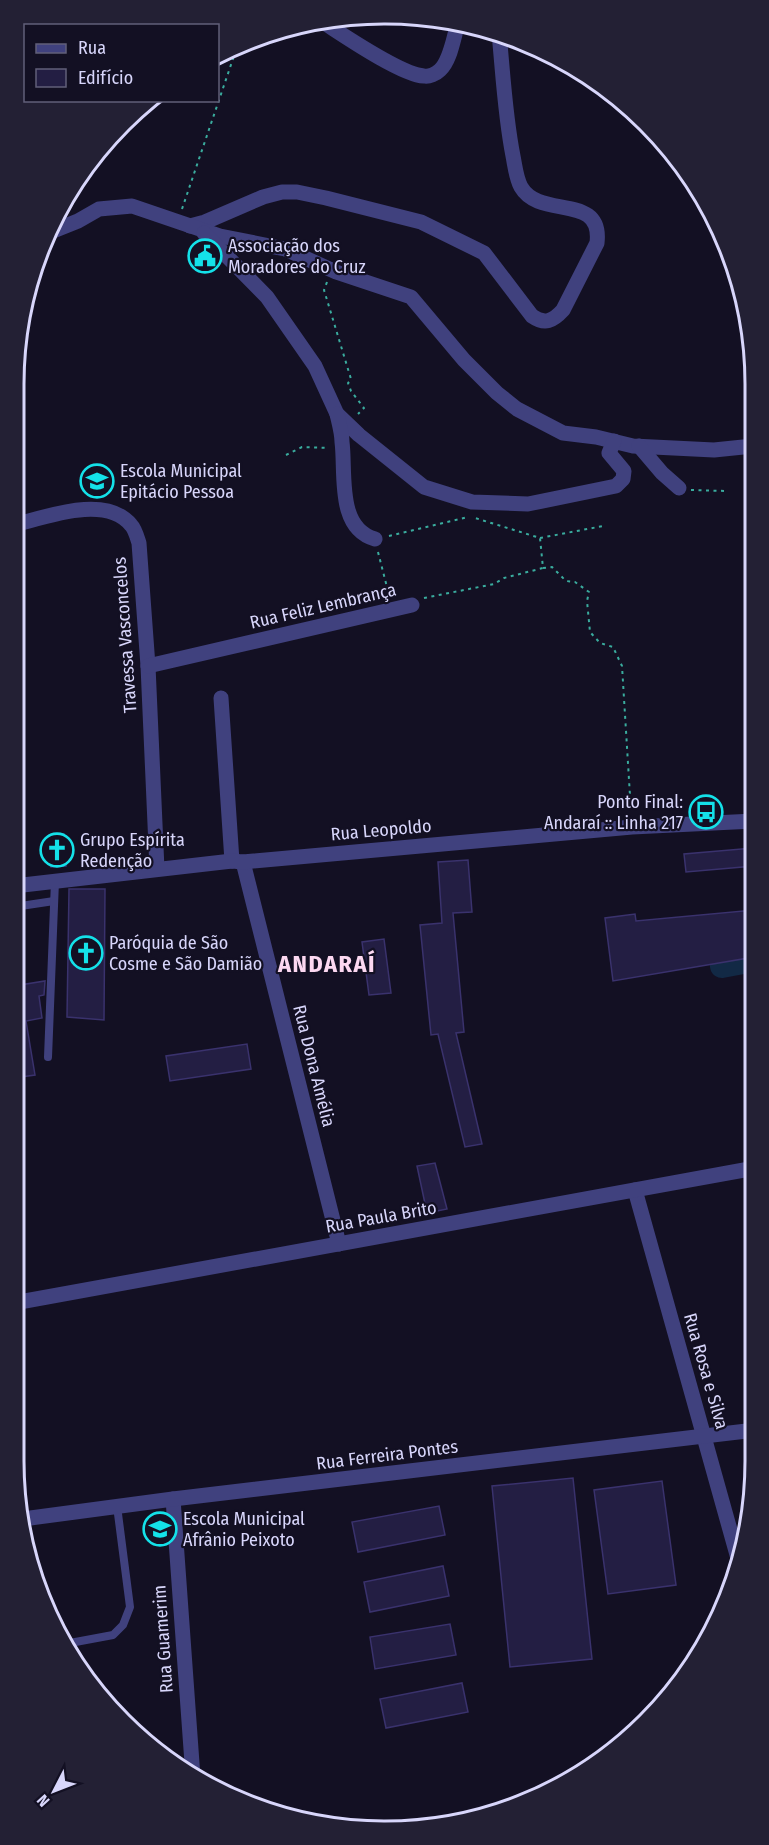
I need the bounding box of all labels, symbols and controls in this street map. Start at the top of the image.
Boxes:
legend [24,24,219,102]
text: Rua [78,37,106,59]
text: Edifício [78,67,133,89]
place label: Associação dos Moradores do Cruz [228,235,366,278]
public building icon: Associação dos Moradores do Cruz [187,238,223,274]
place label: Escola Municipal Epitácio Pessoa [120,460,242,503]
school or university icon: Escola Municipal Epitácio Pessoa [79,463,115,499]
street label: Travessa Vasconcelos [109,556,141,714]
street label: Rua Feliz Lembrança [248,578,398,634]
place label: Ponto Final: Andaraí :: Linha 217 [544,791,683,834]
bus stop icon: Ponto Final: Andaraí :: Linha 217 [688,794,724,830]
street label: Rua Leopoldo [330,815,432,845]
place label: Grupo Espírita Redenção [80,829,185,872]
church icon: Grupo Espírita Redenção [39,832,75,868]
place label: Paróquia de São Cosme e São Damião [109,932,262,975]
church icon: Paróquia de São Cosme e São Damião [68,935,104,971]
district label: ANDARAÍ [277,949,376,978]
street label: Rua Dona Amélia [288,1003,340,1130]
street label: Rua Paula Brito [324,1196,438,1238]
street label: Rua Rosa e Silva [679,1310,733,1432]
street label: Rua Ferreira Pontes [315,1435,459,1475]
place label: Escola Municipal Afrânio Peixoto [183,1508,305,1551]
school or university icon: Escola Municipal Afrânio Peixoto [142,1511,178,1547]
street label: Rua Guamerim [148,1584,178,1694]
north arrow [24,1761,84,1821]
text: N [33,1791,53,1811]

